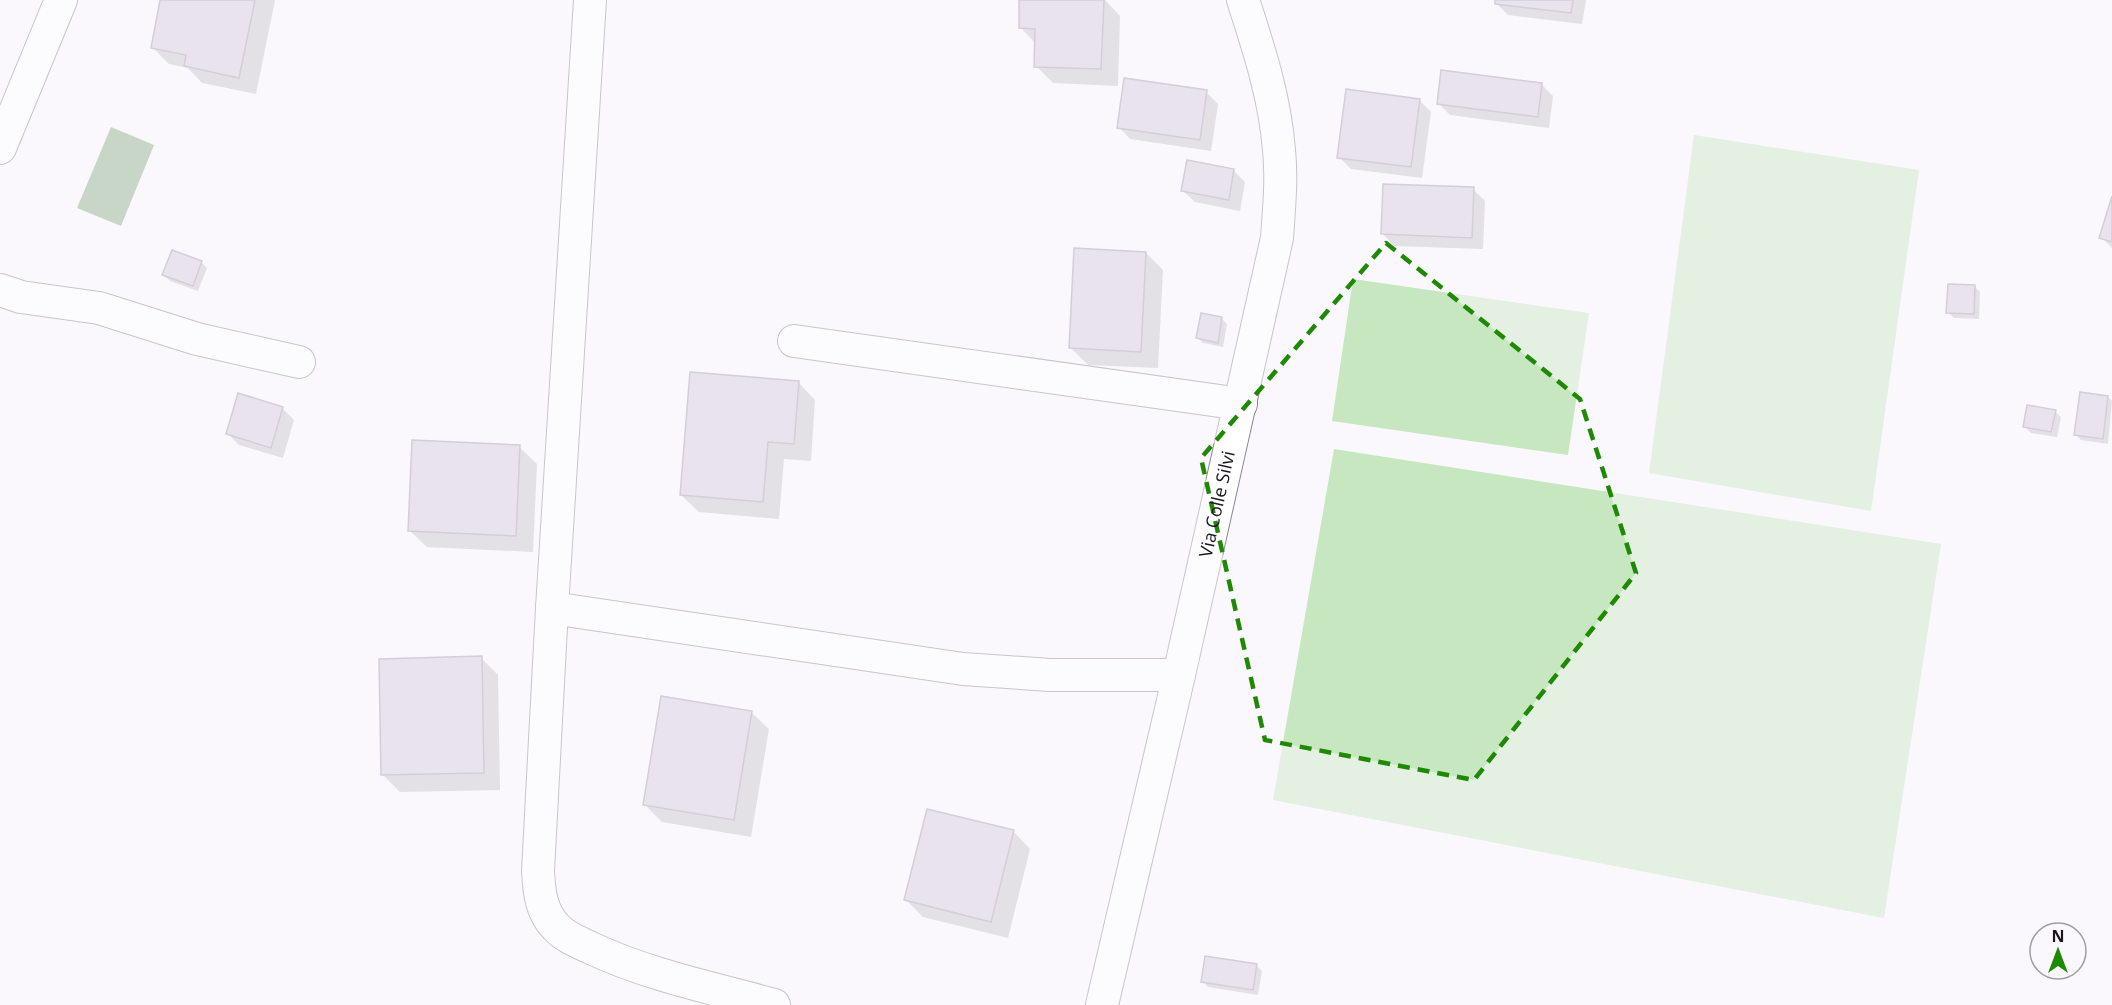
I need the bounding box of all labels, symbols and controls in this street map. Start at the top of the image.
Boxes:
street label: Via Colle Silvi [1193,448,1240,559]
north arrow [2028,921,2088,981]
text: N [2051,925,2065,947]

